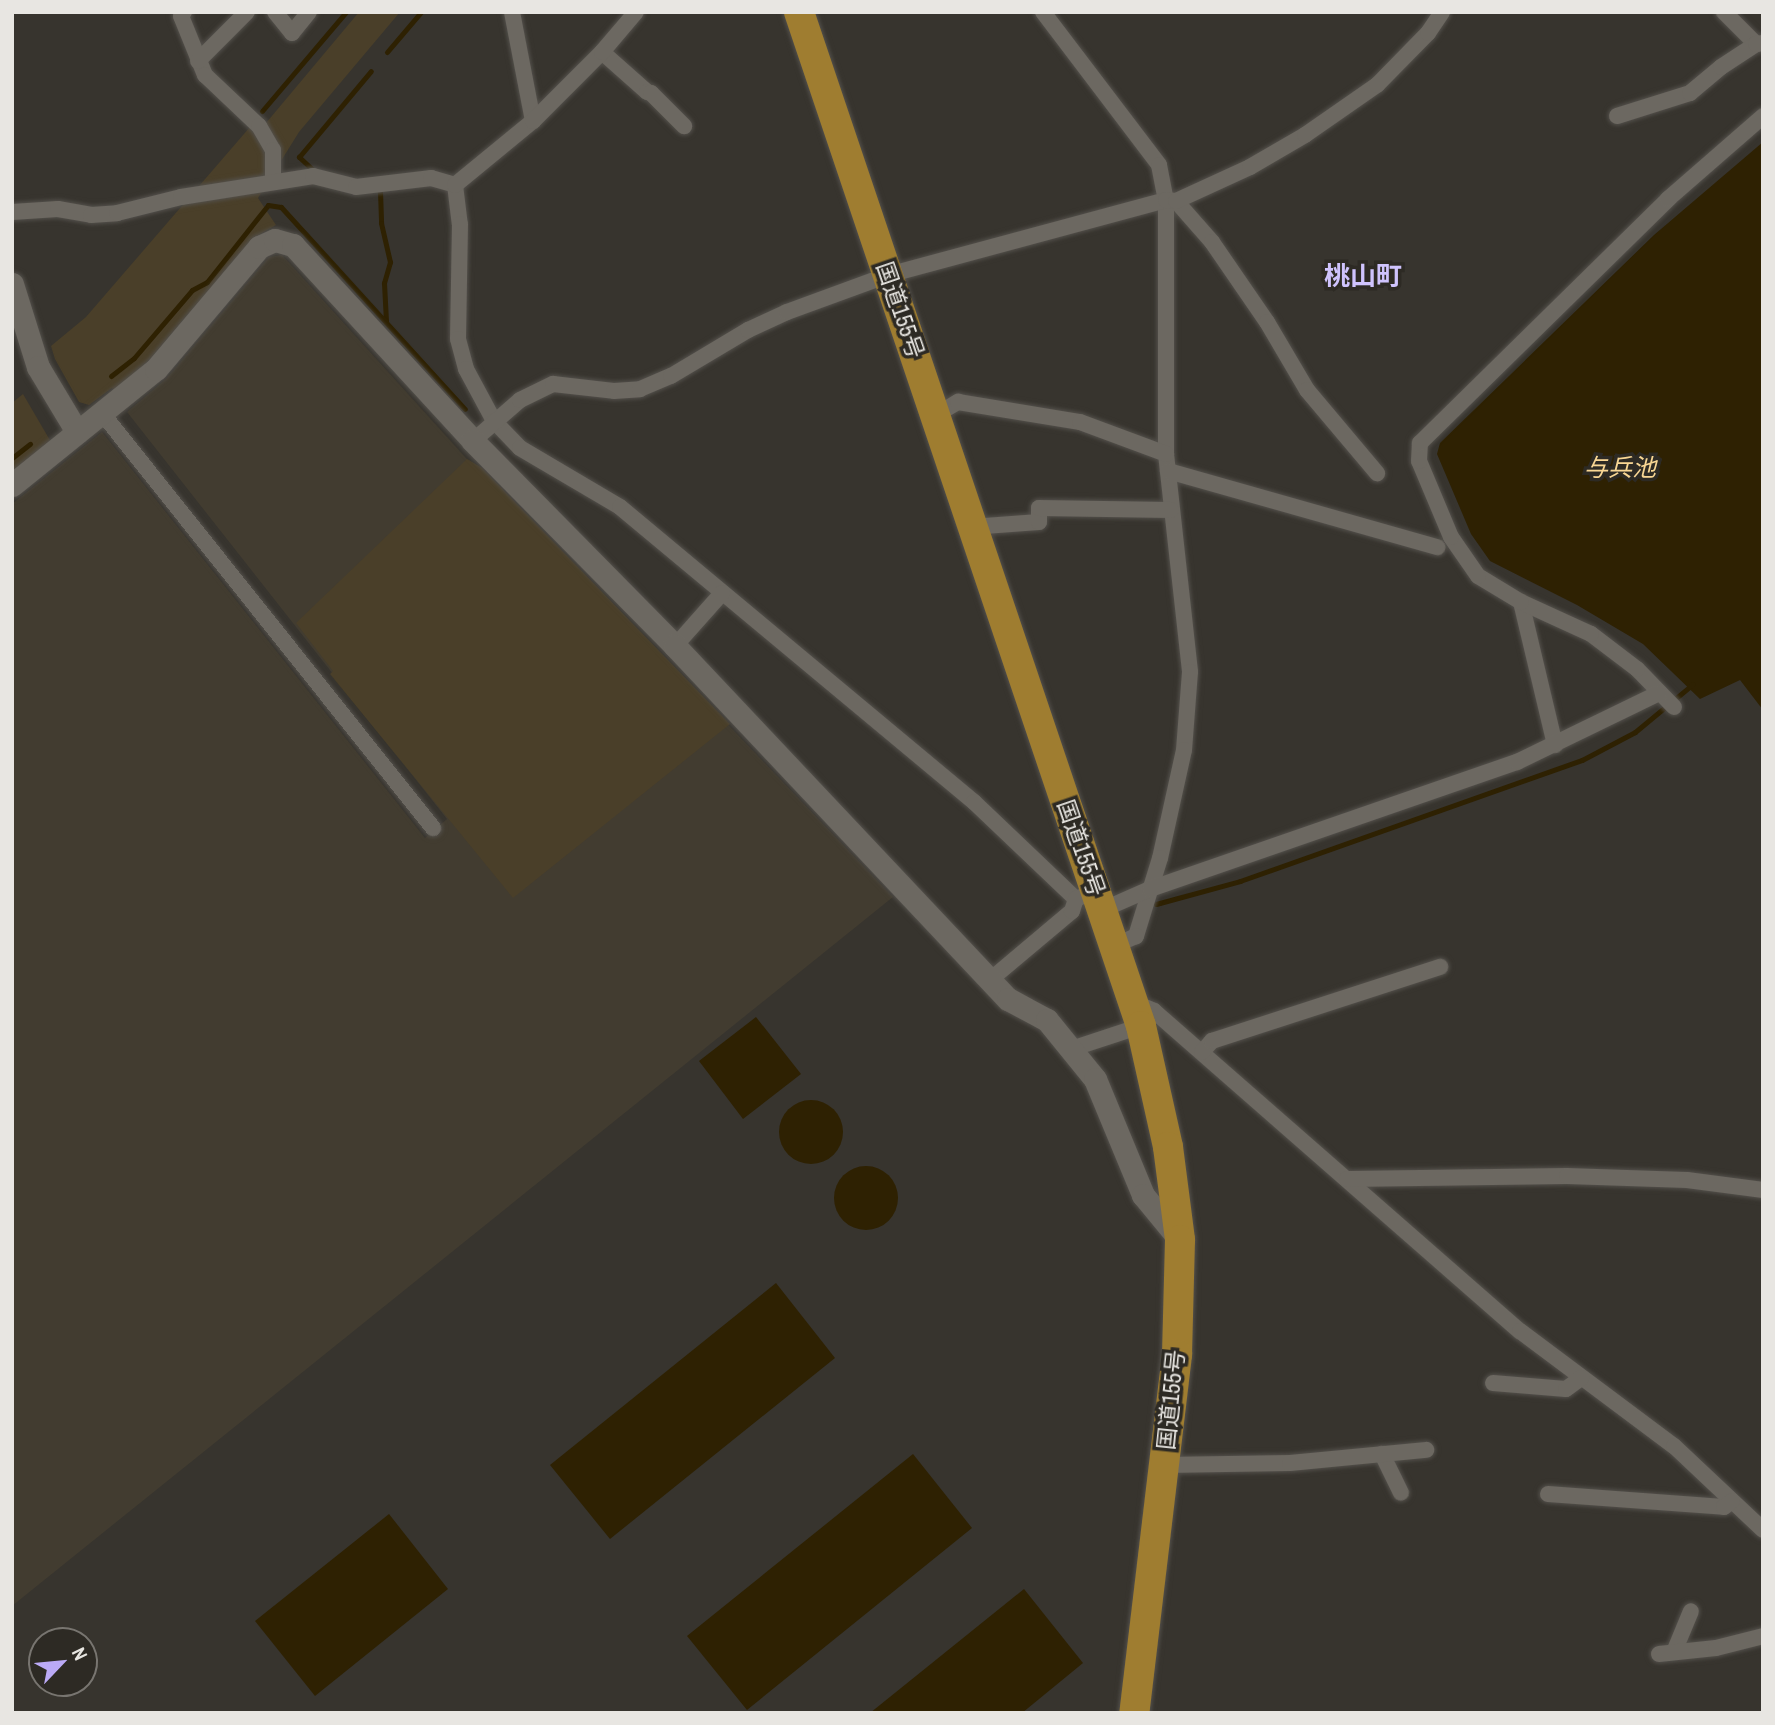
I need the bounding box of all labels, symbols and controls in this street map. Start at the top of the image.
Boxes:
street label: 国道155号 [871,258,929,362]
district label: 桃山町 [1324,260,1402,292]
water label: 与兵池 [1584,454,1656,482]
street label: 国道155号 [1052,796,1110,900]
street label: 国道155号 [1152,1349,1190,1451]
north arrow [28,1627,98,1697]
text: N [66,1643,94,1664]

